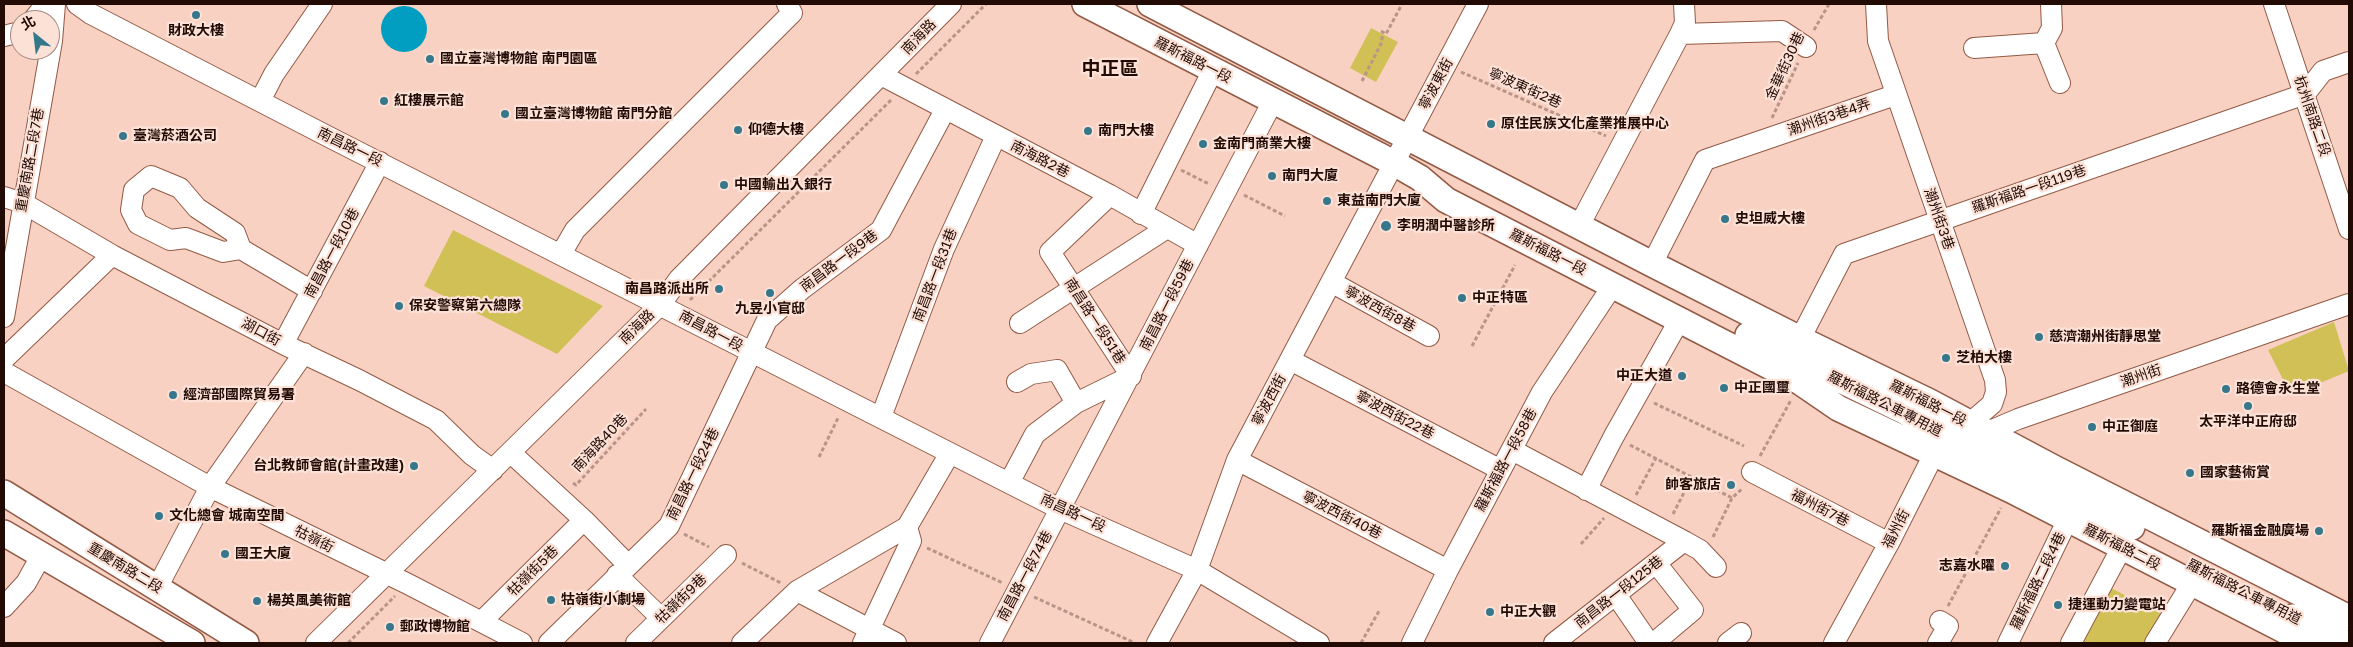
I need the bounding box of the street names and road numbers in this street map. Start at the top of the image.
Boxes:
street label: 南海路 [898,16,940,58]
street label: 金華街30巷 [1762,29,1808,103]
street label: 羅斯福路一段 [1152,33,1234,87]
street label: 寧波東街 [1415,55,1457,113]
street label: 寧波東街2巷 [1486,64,1564,112]
street label: 杭州南路二段 [2290,74,2334,158]
street label: 潮州街3巷4弄 [1785,95,1873,139]
street label: 重慶南路二段7巷 [13,107,47,213]
street label: 南昌路一段 [315,124,385,170]
street label: 南海路2巷 [1008,137,1072,181]
street label: 羅斯福路一段119巷 [1970,162,2088,216]
street label: 潮州街3巷 [1921,186,1957,252]
street label: 南昌路一段10巷 [301,205,363,301]
street label: 羅斯福路一段 [1507,225,1589,279]
street label: 南昌路一段9巷 [797,226,881,296]
street label: 南昌路一段31巷 [909,226,961,324]
street label: 南昌路一段59巷 [1137,256,1197,354]
street label: 南昌路一段51巷 [1061,275,1129,367]
street label: 寧波西街8巷 [1342,283,1418,335]
street label: 南海路 [616,306,658,348]
street label: 南昌路一段 [676,307,746,355]
street label: 湖口街 [239,315,283,349]
street label: 潮州街 [2118,361,2164,391]
street label: 羅斯福路公車專用道 [1825,368,1945,440]
street label: 寧波西街 [1248,371,1290,429]
street label: 羅斯福路一段 [1887,376,1969,430]
street label: 寧波西街22巷 [1353,387,1437,443]
street label: 羅斯福路一段58巷 [1472,405,1540,515]
street label: 南海路40巷 [569,410,631,476]
street label: 南昌路一段24巷 [663,425,723,523]
street label: 福州街7巷 [1788,486,1852,530]
street label: 寧波西街40巷 [1299,488,1385,542]
street label: 南昌路一段 [1038,491,1108,535]
street label: 福州街 [1879,506,1913,552]
street label: 羅斯福路二段 [2081,520,2163,574]
street label: 牯嶺街 [291,522,337,556]
street label: 南昌路一段74巷 [994,528,1056,624]
street label: 羅斯福路二段4巷 [2007,529,2069,633]
street label: 重慶南路二段 [85,539,165,597]
street label: 牯嶺街5巷 [504,542,562,600]
street label: 南昌路一段125巷 [1572,552,1666,632]
street label: 羅斯福路公車專用道 [2184,556,2304,628]
street label: 牯嶺街9巷 [652,571,710,627]

